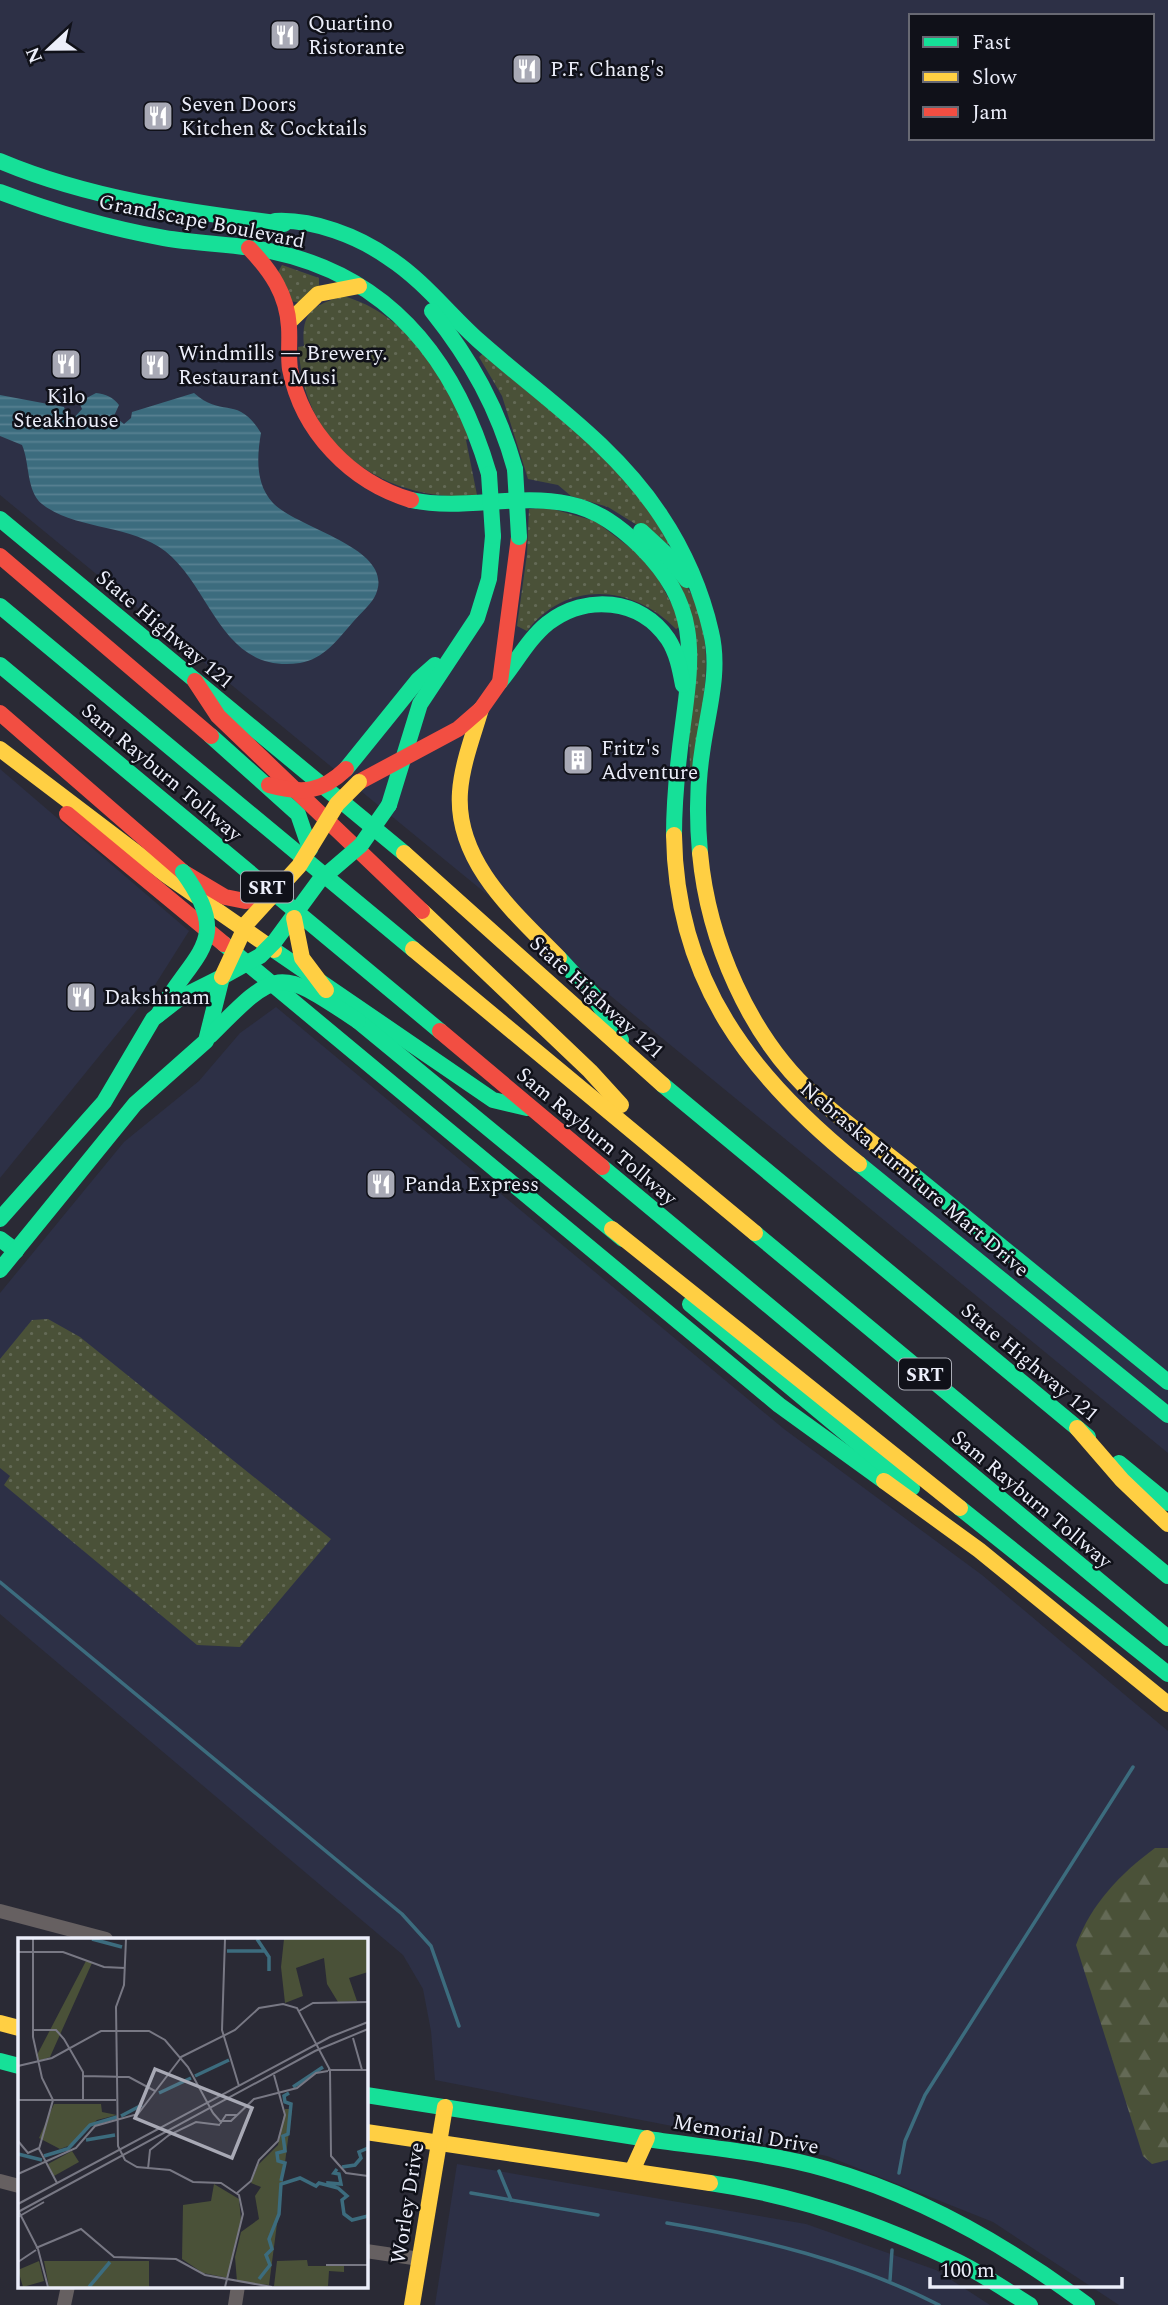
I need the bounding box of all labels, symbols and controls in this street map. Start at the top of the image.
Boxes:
place label: Quartino Ristorante [308,8,405,64]
north arrow [14,14,84,84]
legend [909,14,1154,140]
restaurant icon: Quartino Ristorante [268,18,302,52]
text: Fast [972,27,1011,59]
text: N [18,42,51,67]
restaurant icon: P.F. Chang's [510,52,544,86]
place label: P.F. Chang's [550,54,664,86]
text: Slow [972,62,1018,94]
place label: Seven Doors Kitchen & Cocktails [181,89,367,145]
text: Jam [972,97,1008,129]
restaurant icon: Seven Doors Kitchen & Cocktails [141,99,175,133]
street label: Grandscape Boulevard [96,186,308,258]
place label: Windmills — Brewery. Restaurant. Musi [178,338,388,394]
restaurant icon: Kilo Steakhouse [49,347,83,381]
restaurant icon: Windmills — Brewery. Restaurant. Musi [138,348,172,382]
place label: Kilo Steakhouse [13,381,119,437]
street label: State Highway 121 [88,562,240,697]
street label: Sam Rayburn Tollway [74,696,250,850]
place label: Fritz's Adventure [601,733,698,789]
building icon: Fritz's Adventure [561,743,595,777]
road number: SRT [241,872,293,902]
street label: State Highway 121 [522,928,671,1067]
restaurant icon: Dakshinam [64,980,98,1014]
place label: Dakshinam [104,982,210,1014]
street label: Sam Rayburn Tollway [509,1060,685,1214]
street label: Nebraska Furniture Mart Drive [793,1074,1036,1285]
restaurant icon: Panda Express [364,1167,398,1201]
place label: Panda Express [404,1169,539,1201]
street label: State Highway 121 [953,1295,1105,1430]
road number: SRT [899,1358,951,1390]
street label: Sam Rayburn Tollway [944,1423,1120,1577]
inset map [18,1938,368,2288]
street label: Memorial Drive [670,2106,821,2164]
street label: Worley Drive [383,2140,433,2266]
scale bar [930,2246,1122,2290]
text: 100 m [940,2255,995,2287]

